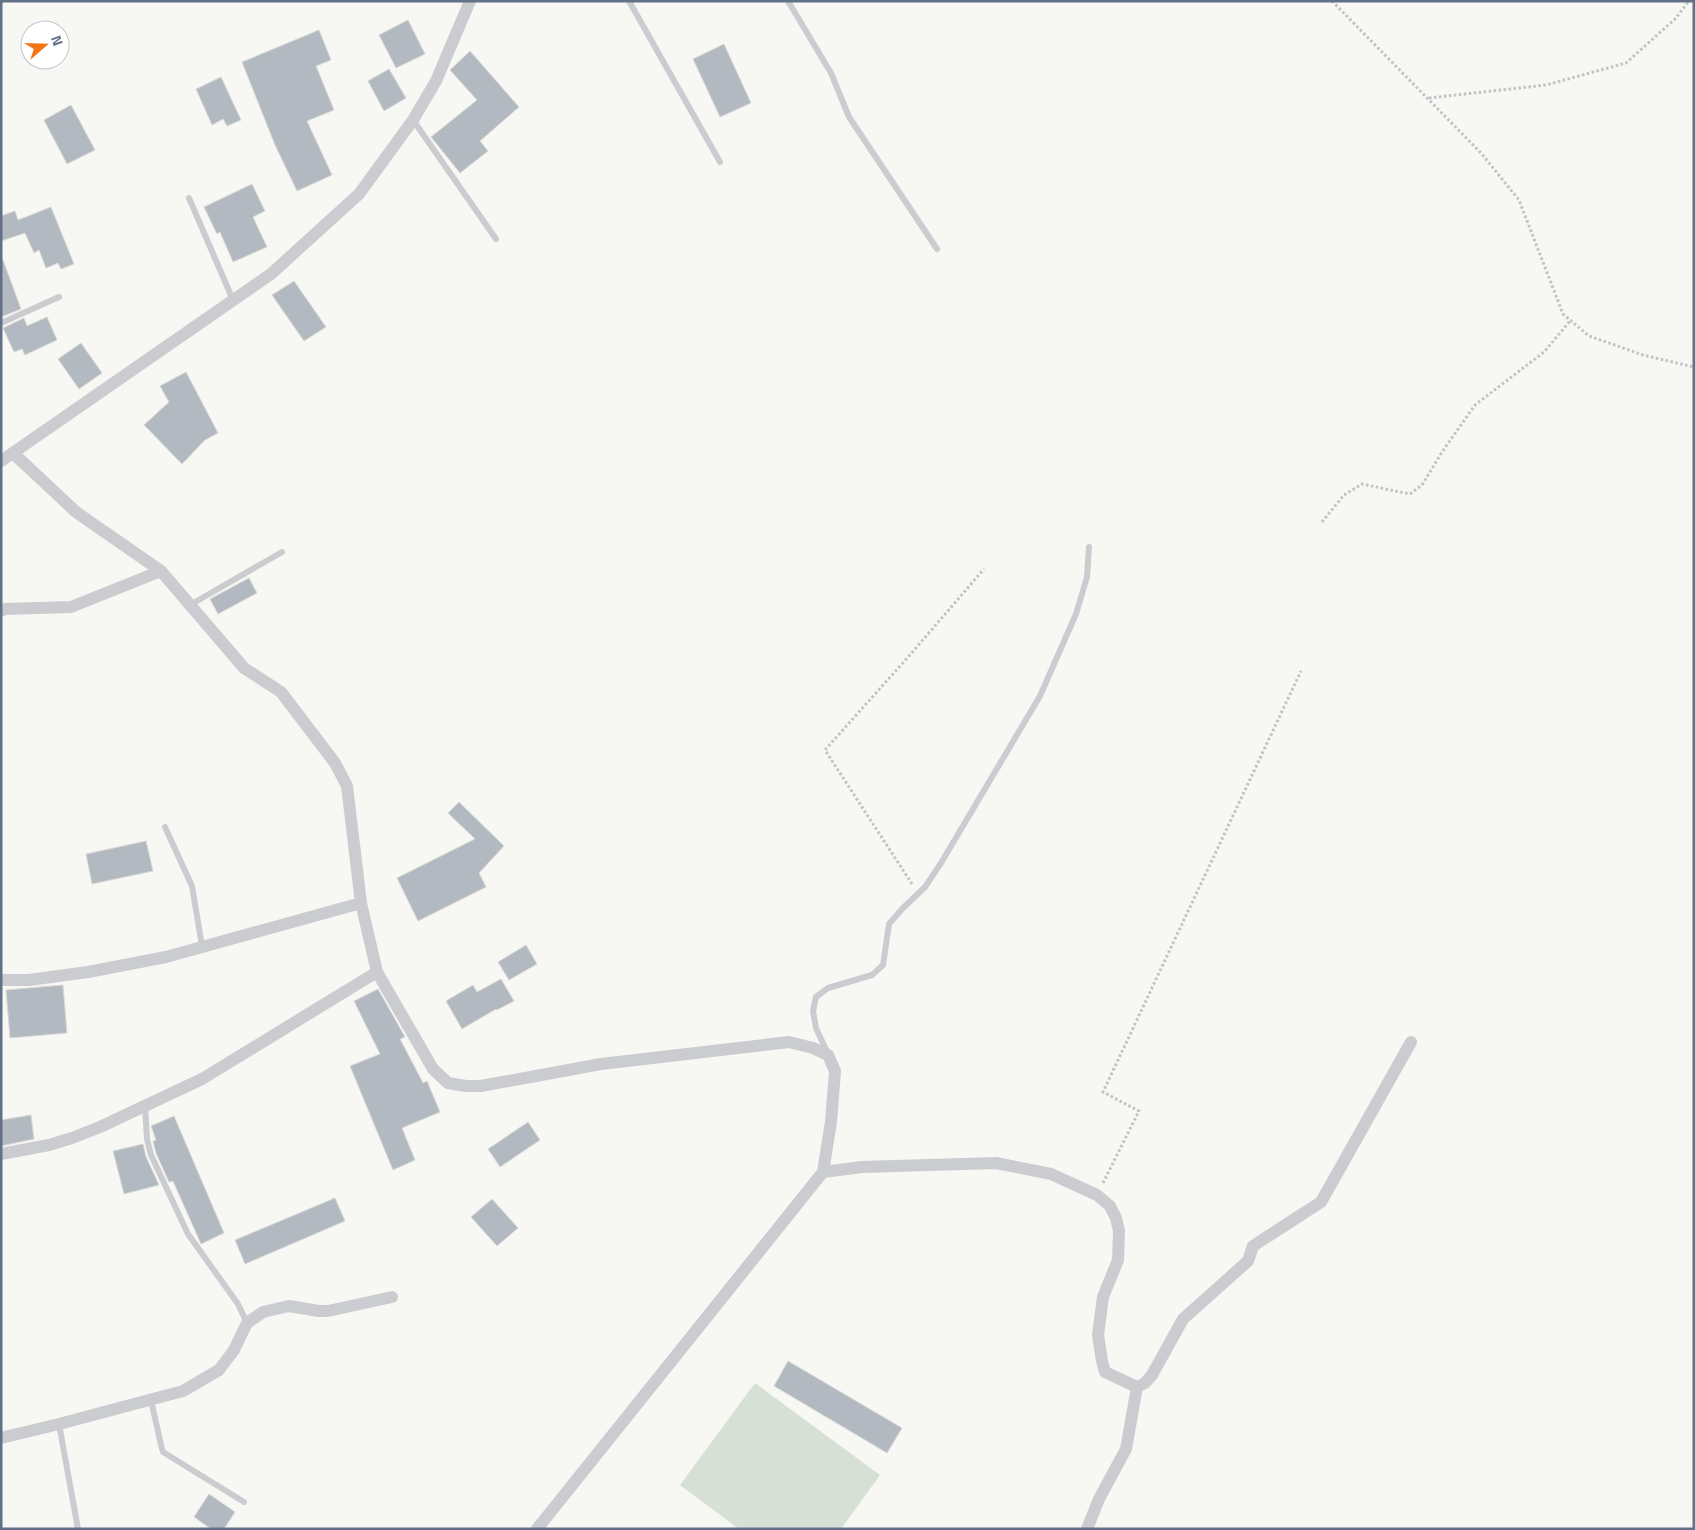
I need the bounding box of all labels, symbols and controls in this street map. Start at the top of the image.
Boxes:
north arrow [20,20,70,70]
text: N [46,32,69,49]

